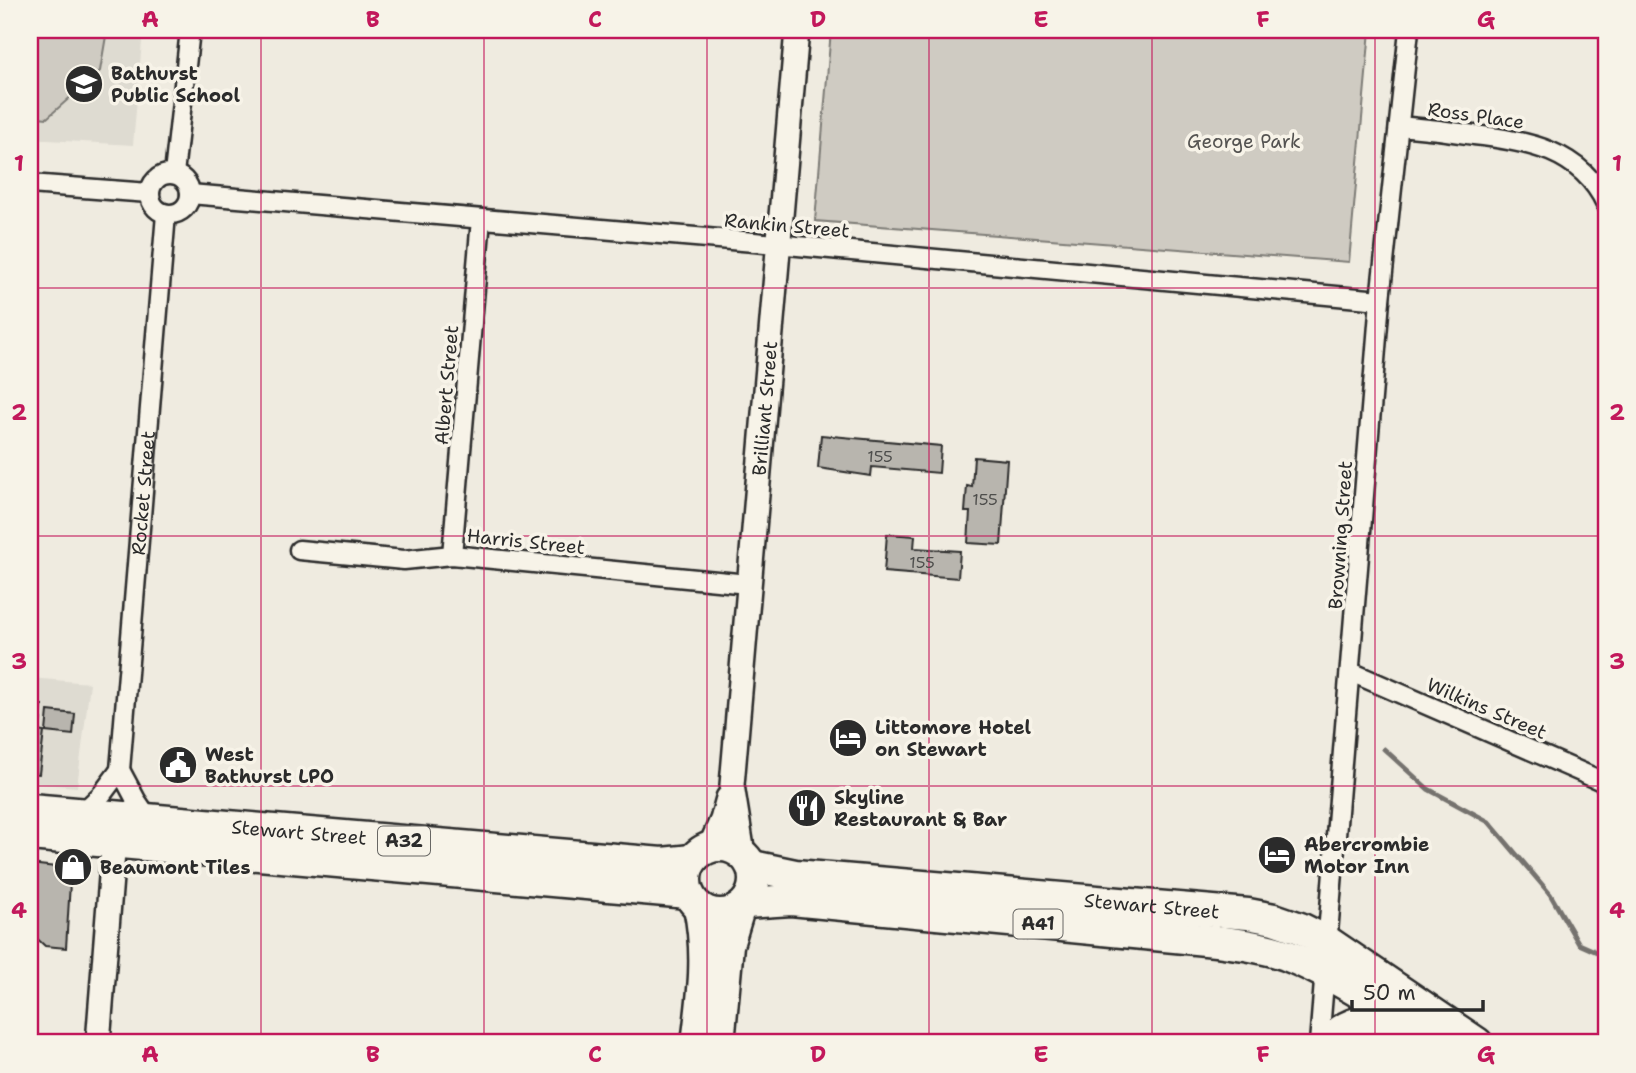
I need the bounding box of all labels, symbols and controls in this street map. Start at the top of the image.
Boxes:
text: A [141,4,159,34]
text: B [366,4,380,34]
text: C [588,4,602,34]
text: D [810,4,826,34]
text: E [1033,4,1049,34]
text: F [1256,4,1270,34]
text: G [1477,4,1496,34]
place label: Bathurst Public School [111,61,240,108]
school or university icon: Bathurst Public School [63,63,105,105]
street label: Ross Place [1426,96,1526,135]
park label: George Park [1187,129,1301,154]
text: 1 [14,148,24,178]
text: 1 [1612,148,1622,178]
street label: Rankin Street [723,208,851,243]
street label: Albert Street [429,324,464,446]
street label: Brilliant Street [747,340,783,477]
text: 2 [11,397,27,427]
text: 2 [1609,397,1625,427]
street label: Rocket Street [126,430,161,556]
house number: 155 [867,446,893,467]
street label: Browning Street [1323,460,1358,610]
house number: 155 [972,489,998,510]
street label: Harris Street [466,523,586,560]
house number: 155 [909,552,935,573]
text: 3 [11,646,27,676]
text: 3 [1609,646,1625,676]
street label: Wilkins Street [1423,672,1551,745]
place label: Littomore Hotel on Stewart [875,715,1032,762]
hotel icon: Littomore Hotel on Stewart [827,717,869,759]
place label: West Bathurst LPO [205,742,334,789]
public building icon: West Bathurst LPO [157,744,199,786]
place label: Skyline Restaurant & Bar [834,785,1007,832]
restaurant icon: Skyline Restaurant & Bar [786,787,828,829]
street label: Stewart Street [230,814,368,851]
road number: A32 [378,826,430,856]
place label: Abercrombie Motor Inn [1304,832,1430,879]
hotel icon: Abercrombie Motor Inn [1256,834,1298,876]
shop icon: Beaumont Tiles [52,846,94,888]
place label: Beaumont Tiles [100,855,250,880]
street label: Stewart Street [1083,888,1220,924]
text: 4 [11,895,27,925]
text: 4 [1609,895,1625,925]
road number: A41 [1014,909,1062,939]
scale bar [1352,968,1484,1012]
text: 50 m [1363,979,1416,1007]
text: A [141,1039,159,1069]
text: B [366,1039,380,1069]
text: C [588,1039,602,1069]
text: D [810,1039,826,1069]
text: E [1033,1039,1049,1069]
text: F [1256,1039,1270,1069]
text: G [1477,1039,1496,1069]

